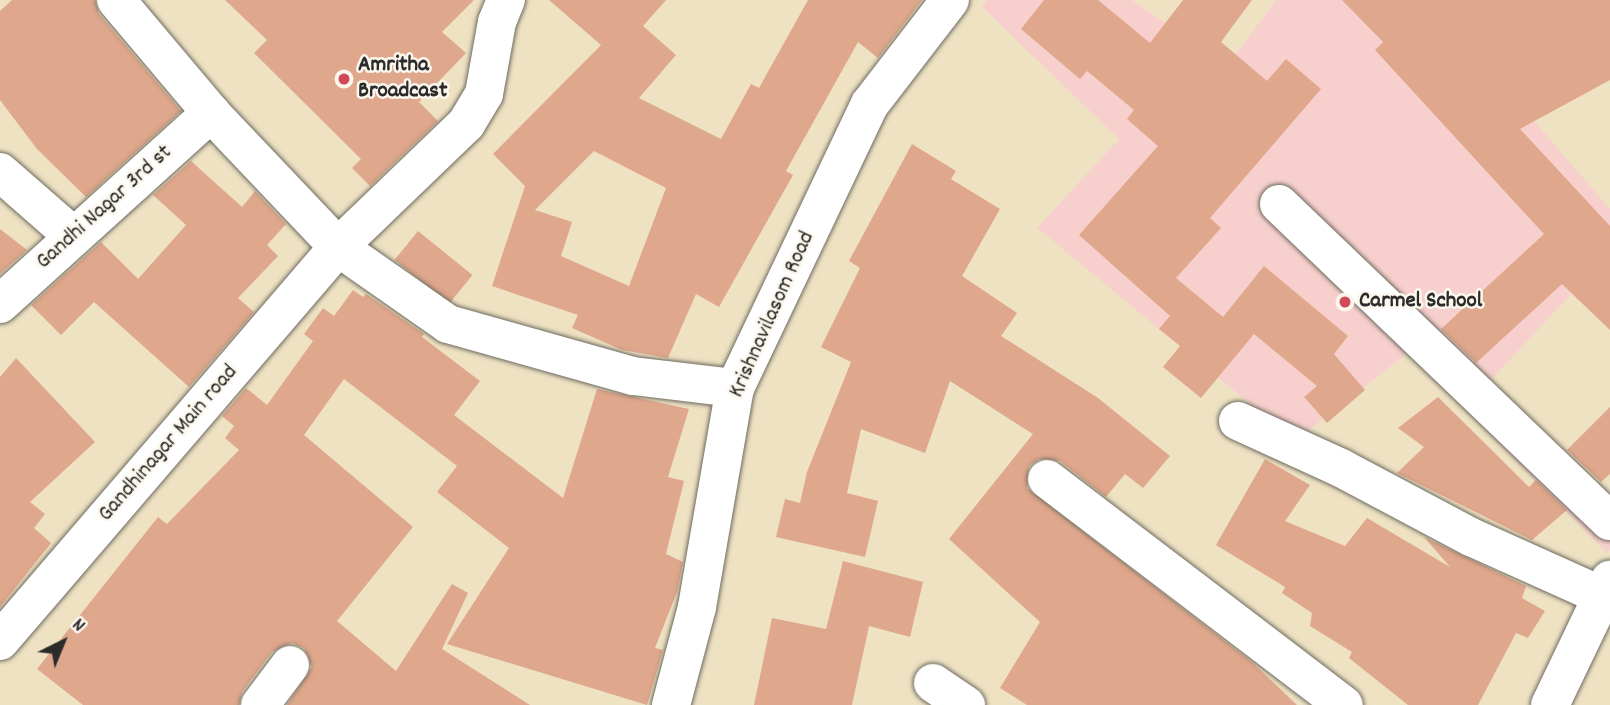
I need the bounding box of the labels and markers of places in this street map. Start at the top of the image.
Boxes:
place label: Amritha Broadcast [358,52,447,106]
marker: Amritha Broadcast [336,71,352,87]
place label: Carmel School [1359,288,1482,316]
marker: Carmel School [1337,294,1353,310]

